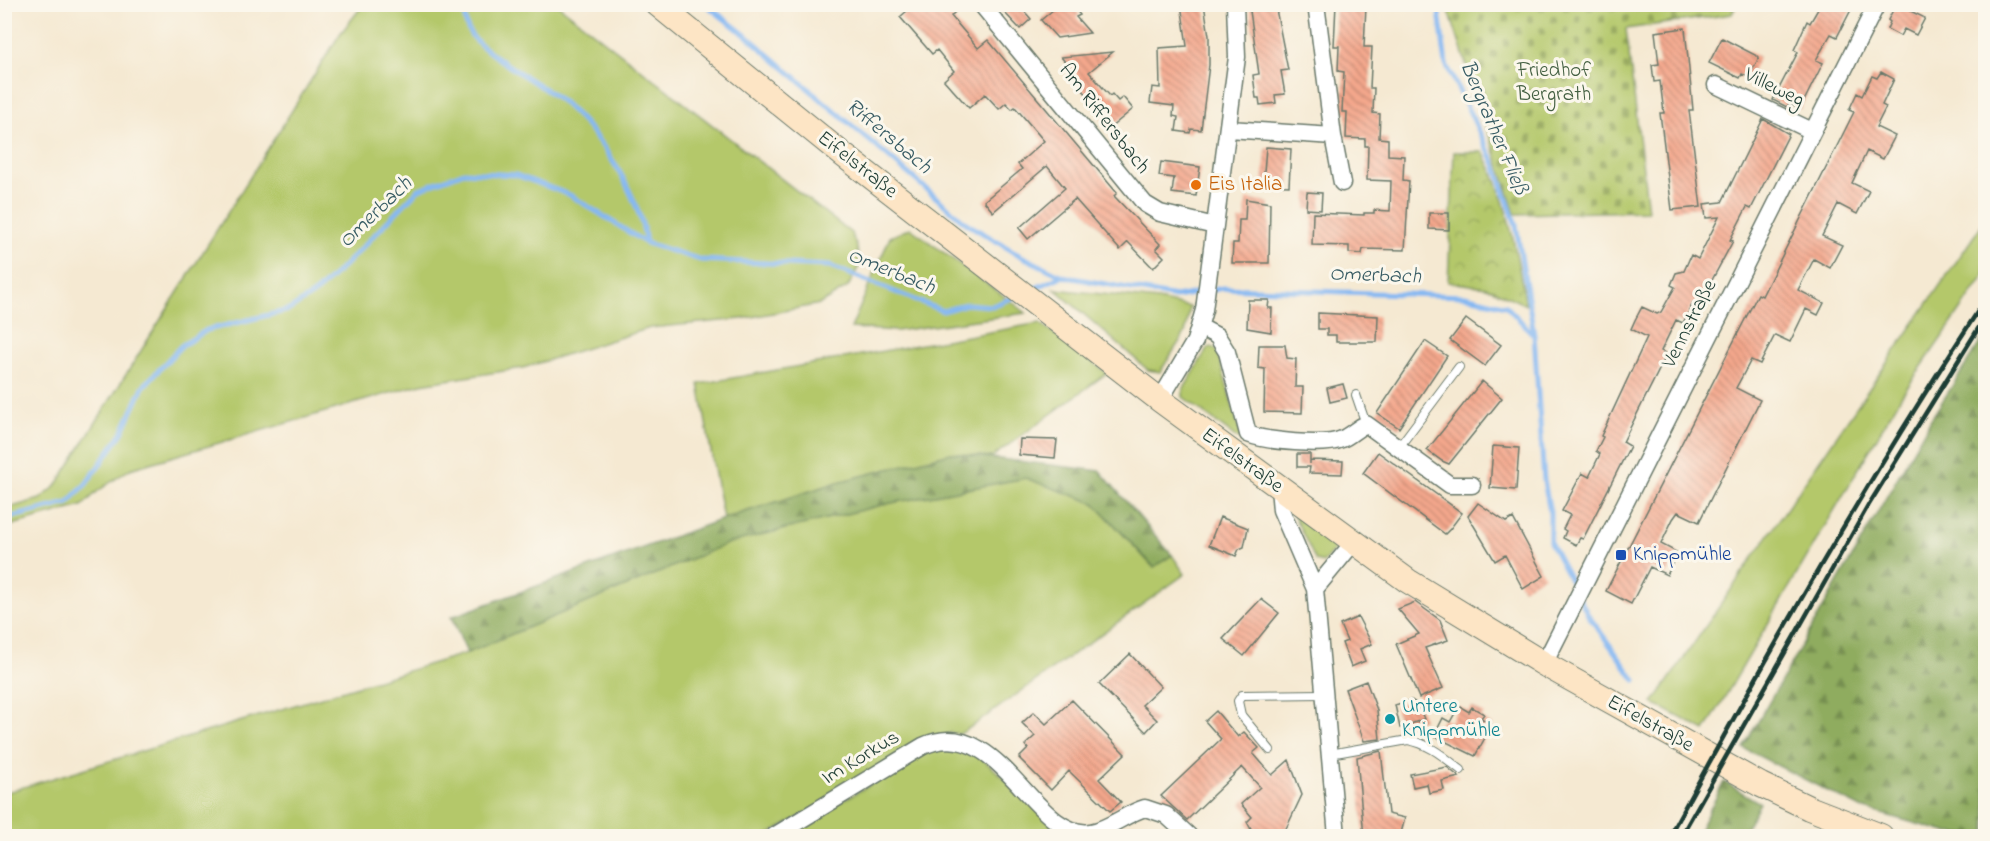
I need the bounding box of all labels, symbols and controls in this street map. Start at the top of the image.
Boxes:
water label: Bergrather Fließ [1450,56,1536,201]
park label: Friedhof Bergrath [1516,56,1591,112]
street label: Am Riffersbach [1051,57,1157,181]
street label: Villeweg [1737,60,1809,117]
water label: Riffersbach [838,91,938,183]
street label: Eifelstraße [810,124,904,206]
water label: Omerbach [332,169,421,256]
place label: Eis Italia [1208,170,1282,200]
marker: Eis Italia [1189,178,1203,192]
water label: Omerbach [842,240,940,304]
water label: Omerbach [1329,258,1422,294]
street label: Vennstraße [1654,274,1725,374]
street label: Eifelstraße [1195,421,1290,501]
place label: Knippmühle [1633,540,1732,570]
marker: Knippmühle [1614,548,1628,562]
street label: Eifelstraße [1601,688,1699,760]
place label: Untere Knippmühle [1402,692,1501,746]
marker: Untere Knippmühle [1383,712,1397,726]
street label: Im Korkus [816,723,906,793]

